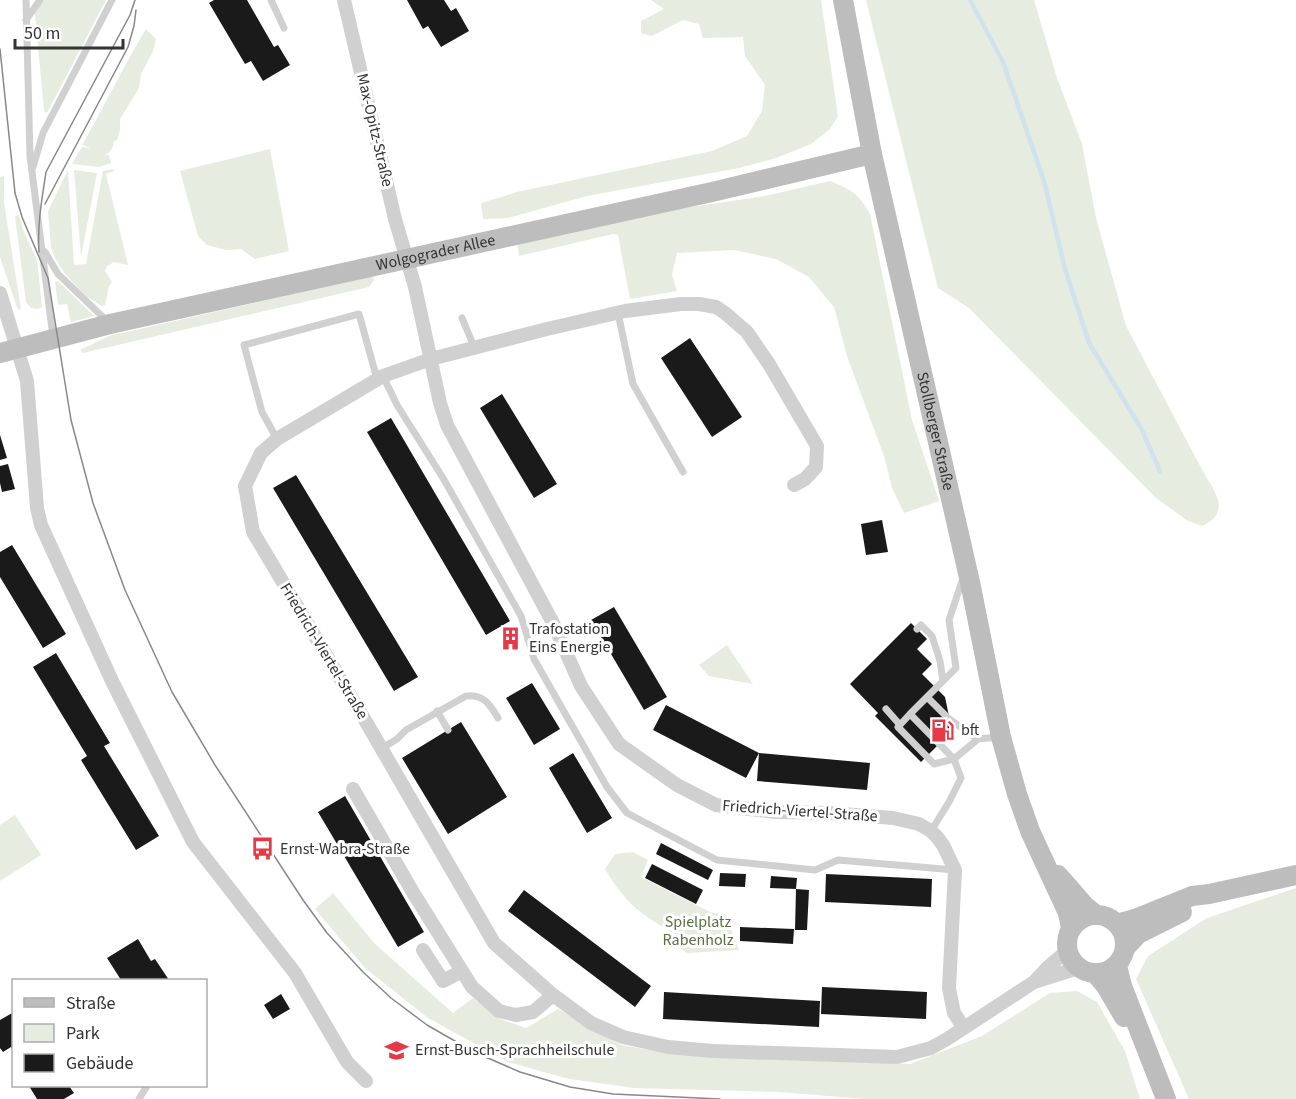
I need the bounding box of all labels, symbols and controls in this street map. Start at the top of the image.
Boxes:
scale bar [15,12,123,50]
text: 50 m [24,21,60,46]
street label: Max-Opitz-Straße [351,71,399,189]
street label: Wolgograder Allee [374,229,497,276]
street label: Stollberger Straße [911,370,960,493]
street label: Friedrich-Viertel-Straße [275,579,374,723]
place label: Trafostation Eins Energie [529,618,611,658]
building icon: Trafostation Eins Energie [498,625,524,651]
fuel station icon: bft [930,717,956,743]
place label: bft [961,719,980,741]
street label: Friedrich-Viertel-Straße [722,795,878,827]
bus stop icon: Ernst-Wabra-Straße [249,836,275,862]
place label: Ernst-Wabra-Straße [280,838,410,860]
park label: Spielplatz Rabenholz [663,911,734,951]
legend [12,979,207,1087]
text: Straße [66,991,116,1016]
text: Park [66,1021,100,1046]
school or university icon: Ernst-Busch-Sprachheilschule [384,1037,410,1063]
place label: Ernst-Busch-Sprachheilschule [415,1039,614,1061]
text: Gebäude [66,1051,134,1076]

